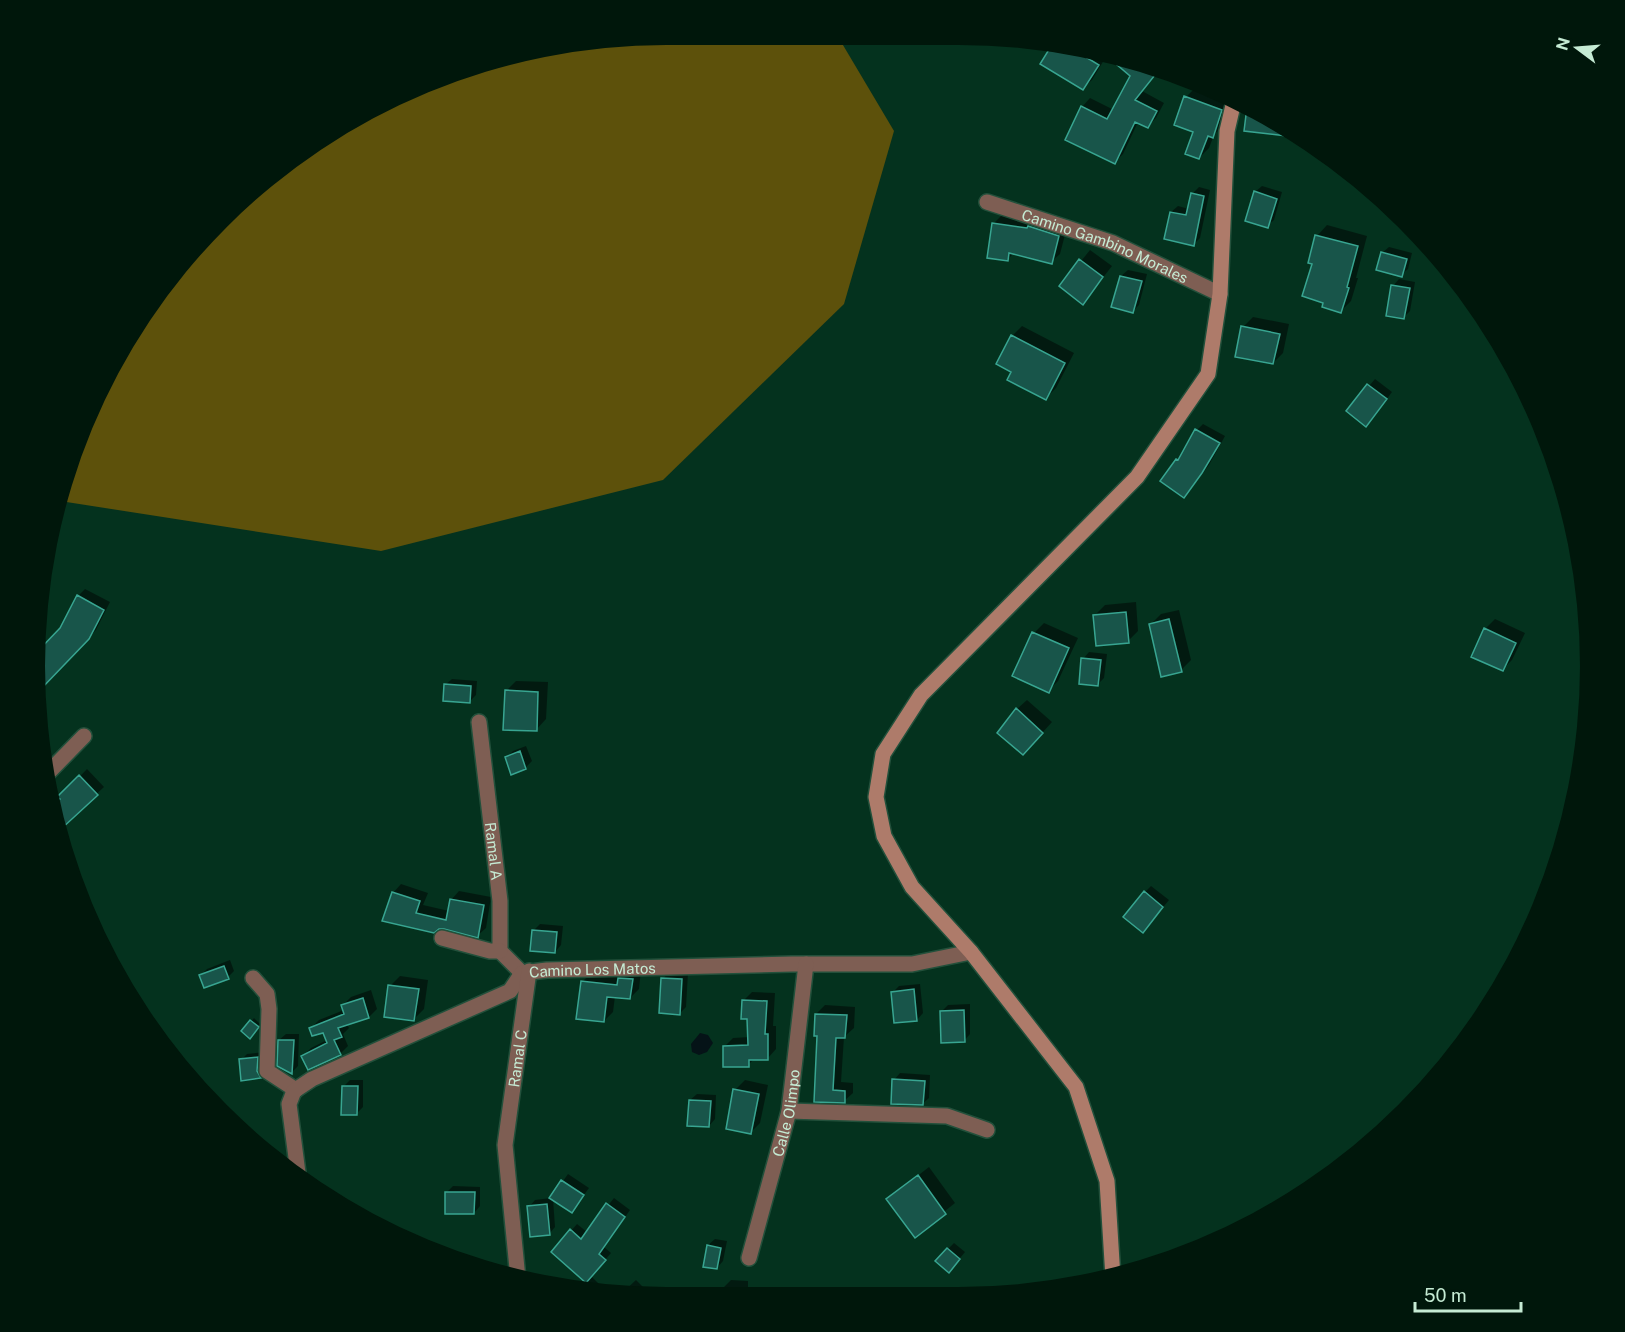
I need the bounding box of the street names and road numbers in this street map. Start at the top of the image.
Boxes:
street label: Camino Gambino Morales [1020,205,1191,286]
street label: Ramal A [482,821,506,881]
street label: Camino Los Matos [528,959,656,981]
street label: Ramal C [505,1029,529,1088]
street label: Calle Olimpo [769,1068,802,1158]

